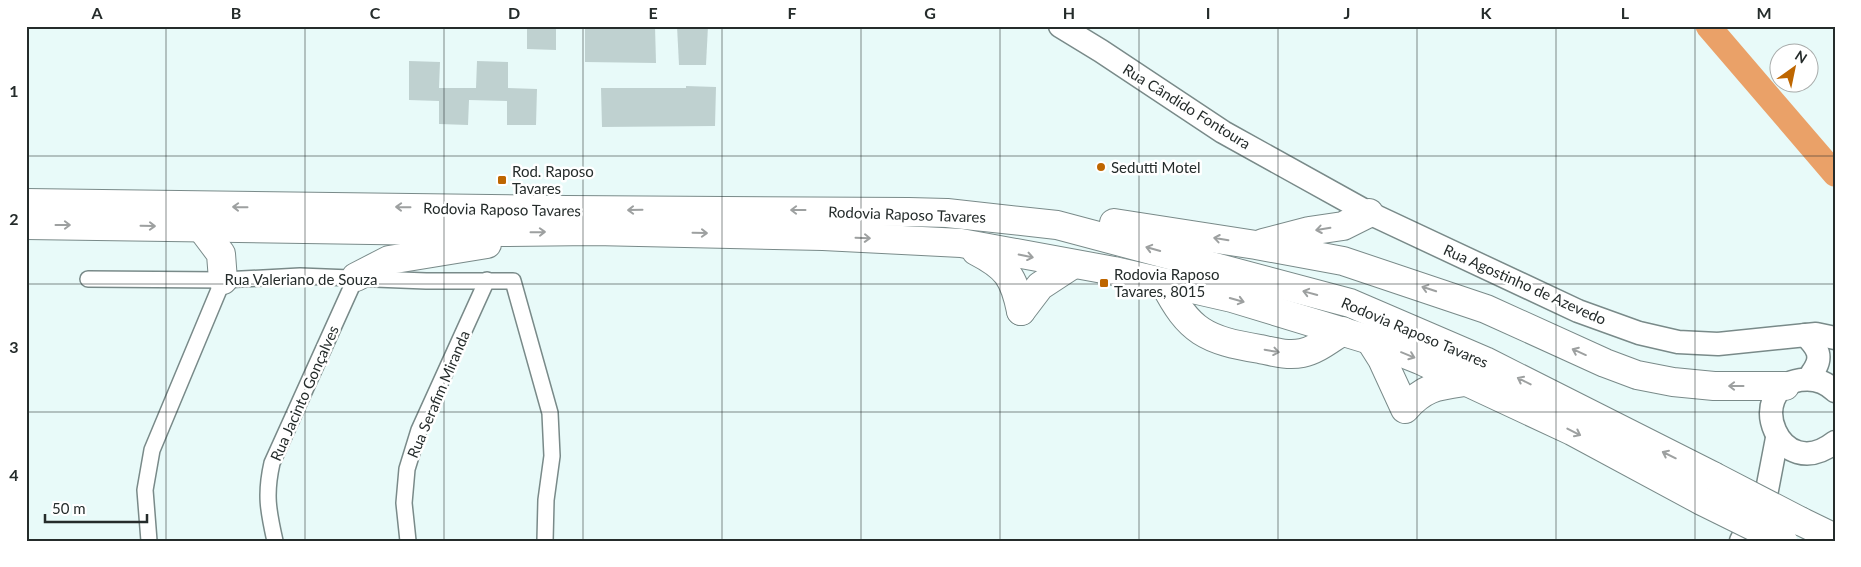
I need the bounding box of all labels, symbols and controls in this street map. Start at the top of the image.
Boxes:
text: A [90,3,103,22]
text: B [231,3,241,22]
text: C [370,3,381,22]
text: D [508,3,520,22]
text: E [648,3,658,22]
text: F [787,3,797,22]
text: G [924,3,936,22]
text: H [1063,3,1075,22]
text: I [1206,3,1210,22]
text: J [1344,3,1350,22]
text: K [1481,3,1493,22]
text: L [1621,3,1630,22]
text: M [1756,3,1772,22]
north arrow [1768,42,1818,92]
text: N [1792,47,1811,67]
street label: Rua Cândido Fontoura [1120,59,1254,153]
text: 1 [9,81,19,100]
place label: Sedutti Motel [1111,158,1200,176]
marker: Sedutti Motel [1095,161,1107,173]
place label: Rod. Raposo Tavares [512,162,594,197]
marker: Rod. Raposo Tavares [496,174,508,186]
street label: Rodovia Raposo Tavares [423,199,581,219]
one-way arrow [232,202,248,211]
one-way arrow [395,202,411,212]
street label: Rodovia Raposo Tavares [828,202,986,226]
one-way arrow [627,205,644,215]
one-way arrow [790,205,806,215]
text: 2 [9,209,19,228]
one-way arrow [54,220,71,230]
one-way arrow [140,221,156,231]
one-way arrow [1316,224,1332,234]
one-way arrow [529,227,545,237]
one-way arrow [692,228,708,238]
one-way arrow [854,233,870,242]
one-way arrow [1213,234,1229,244]
street label: Rua Agostinho de Azevedo [1441,240,1609,328]
one-way arrow [1146,244,1162,254]
one-way arrow [1018,252,1034,261]
place label: Rodovia Raposo Tavares, 8015 [1114,265,1219,300]
street label: Rua Valeriano de Souza [225,270,377,288]
marker: Rodovia Raposo Tavares, 8015 [1098,277,1110,289]
one-way arrow [1421,284,1437,294]
one-way arrow [1302,287,1318,297]
street label: Rodovia Raposo Tavares [1339,293,1491,371]
one-way arrow [1228,295,1244,305]
street label: Rua Jacinto Gonçalves [266,322,342,464]
street label: Rua Serafim Miranda [403,328,473,460]
text: 3 [9,337,19,356]
one-way arrow [1263,347,1279,357]
one-way arrow [1572,347,1587,357]
one-way arrow [1400,351,1415,361]
one-way arrow [1517,376,1532,386]
one-way arrow [1728,381,1744,391]
one-way arrow [1567,427,1582,437]
one-way arrow [1662,450,1677,459]
text: 4 [9,465,19,484]
scale bar [45,492,148,524]
text: 50 m [52,499,86,517]

